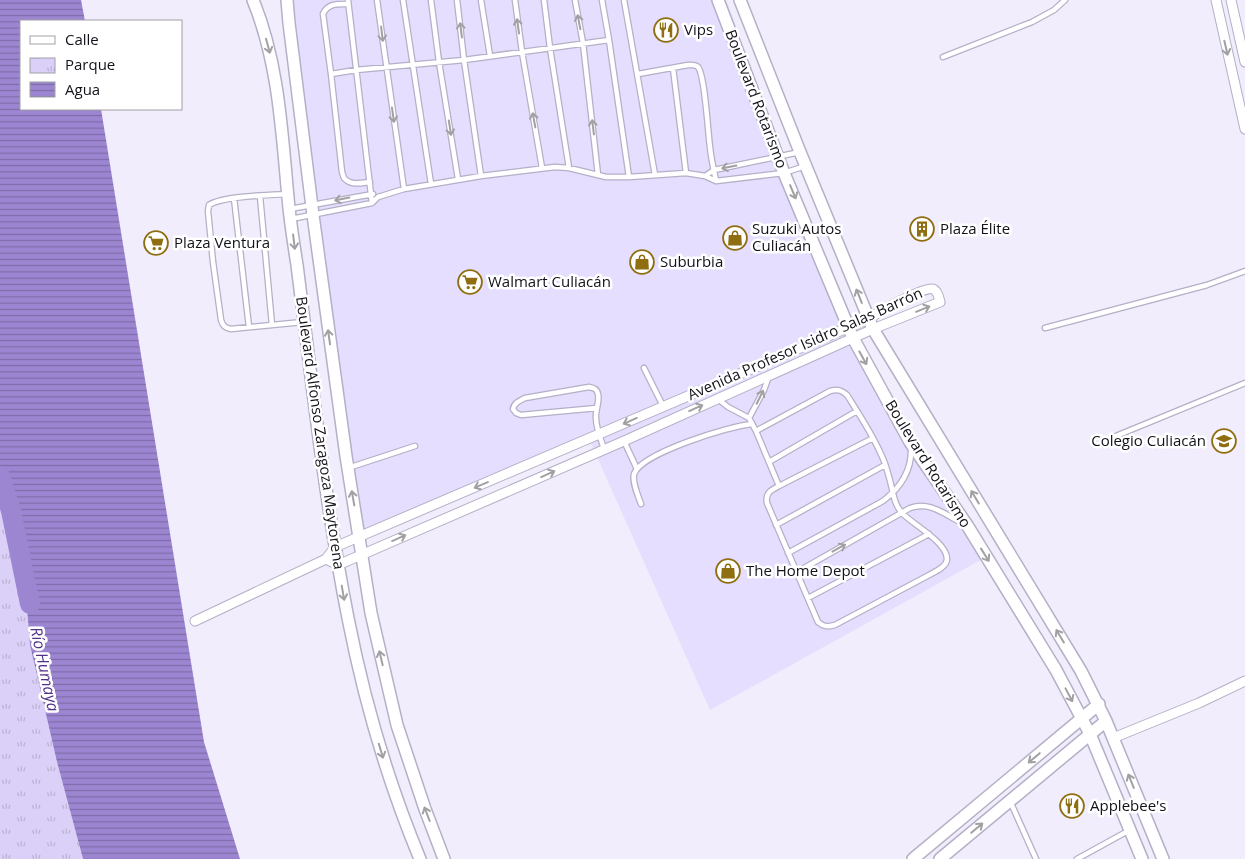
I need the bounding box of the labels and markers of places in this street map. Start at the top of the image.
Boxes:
restaurant icon: Vips [653,17,679,43]
place label: Vips [684,19,713,39]
building icon: Plaza Élite [909,216,935,242]
place label: Suzuki Autos Culiacán [752,218,841,255]
place label: Plaza Élite [940,218,1010,238]
shop icon: Suzuki Autos Culiacán [722,225,748,251]
supermarket icon: Plaza Ventura [143,230,169,256]
place label: Plaza Ventura [174,232,270,252]
shop icon: Suburbia [629,249,655,275]
place label: Suburbia [660,251,723,271]
supermarket icon: Walmart Culiacán [457,269,483,295]
place label: Walmart Culiacán [488,271,611,291]
school or university icon: Colegio Culiacán [1211,428,1237,454]
place label: Colegio Culiacán [1091,430,1206,450]
shop icon: The Home Depot [715,558,741,584]
place label: The Home Depot [746,560,865,580]
restaurant icon: Applebee's [1059,793,1085,819]
place label: Applebee's [1090,795,1167,815]

